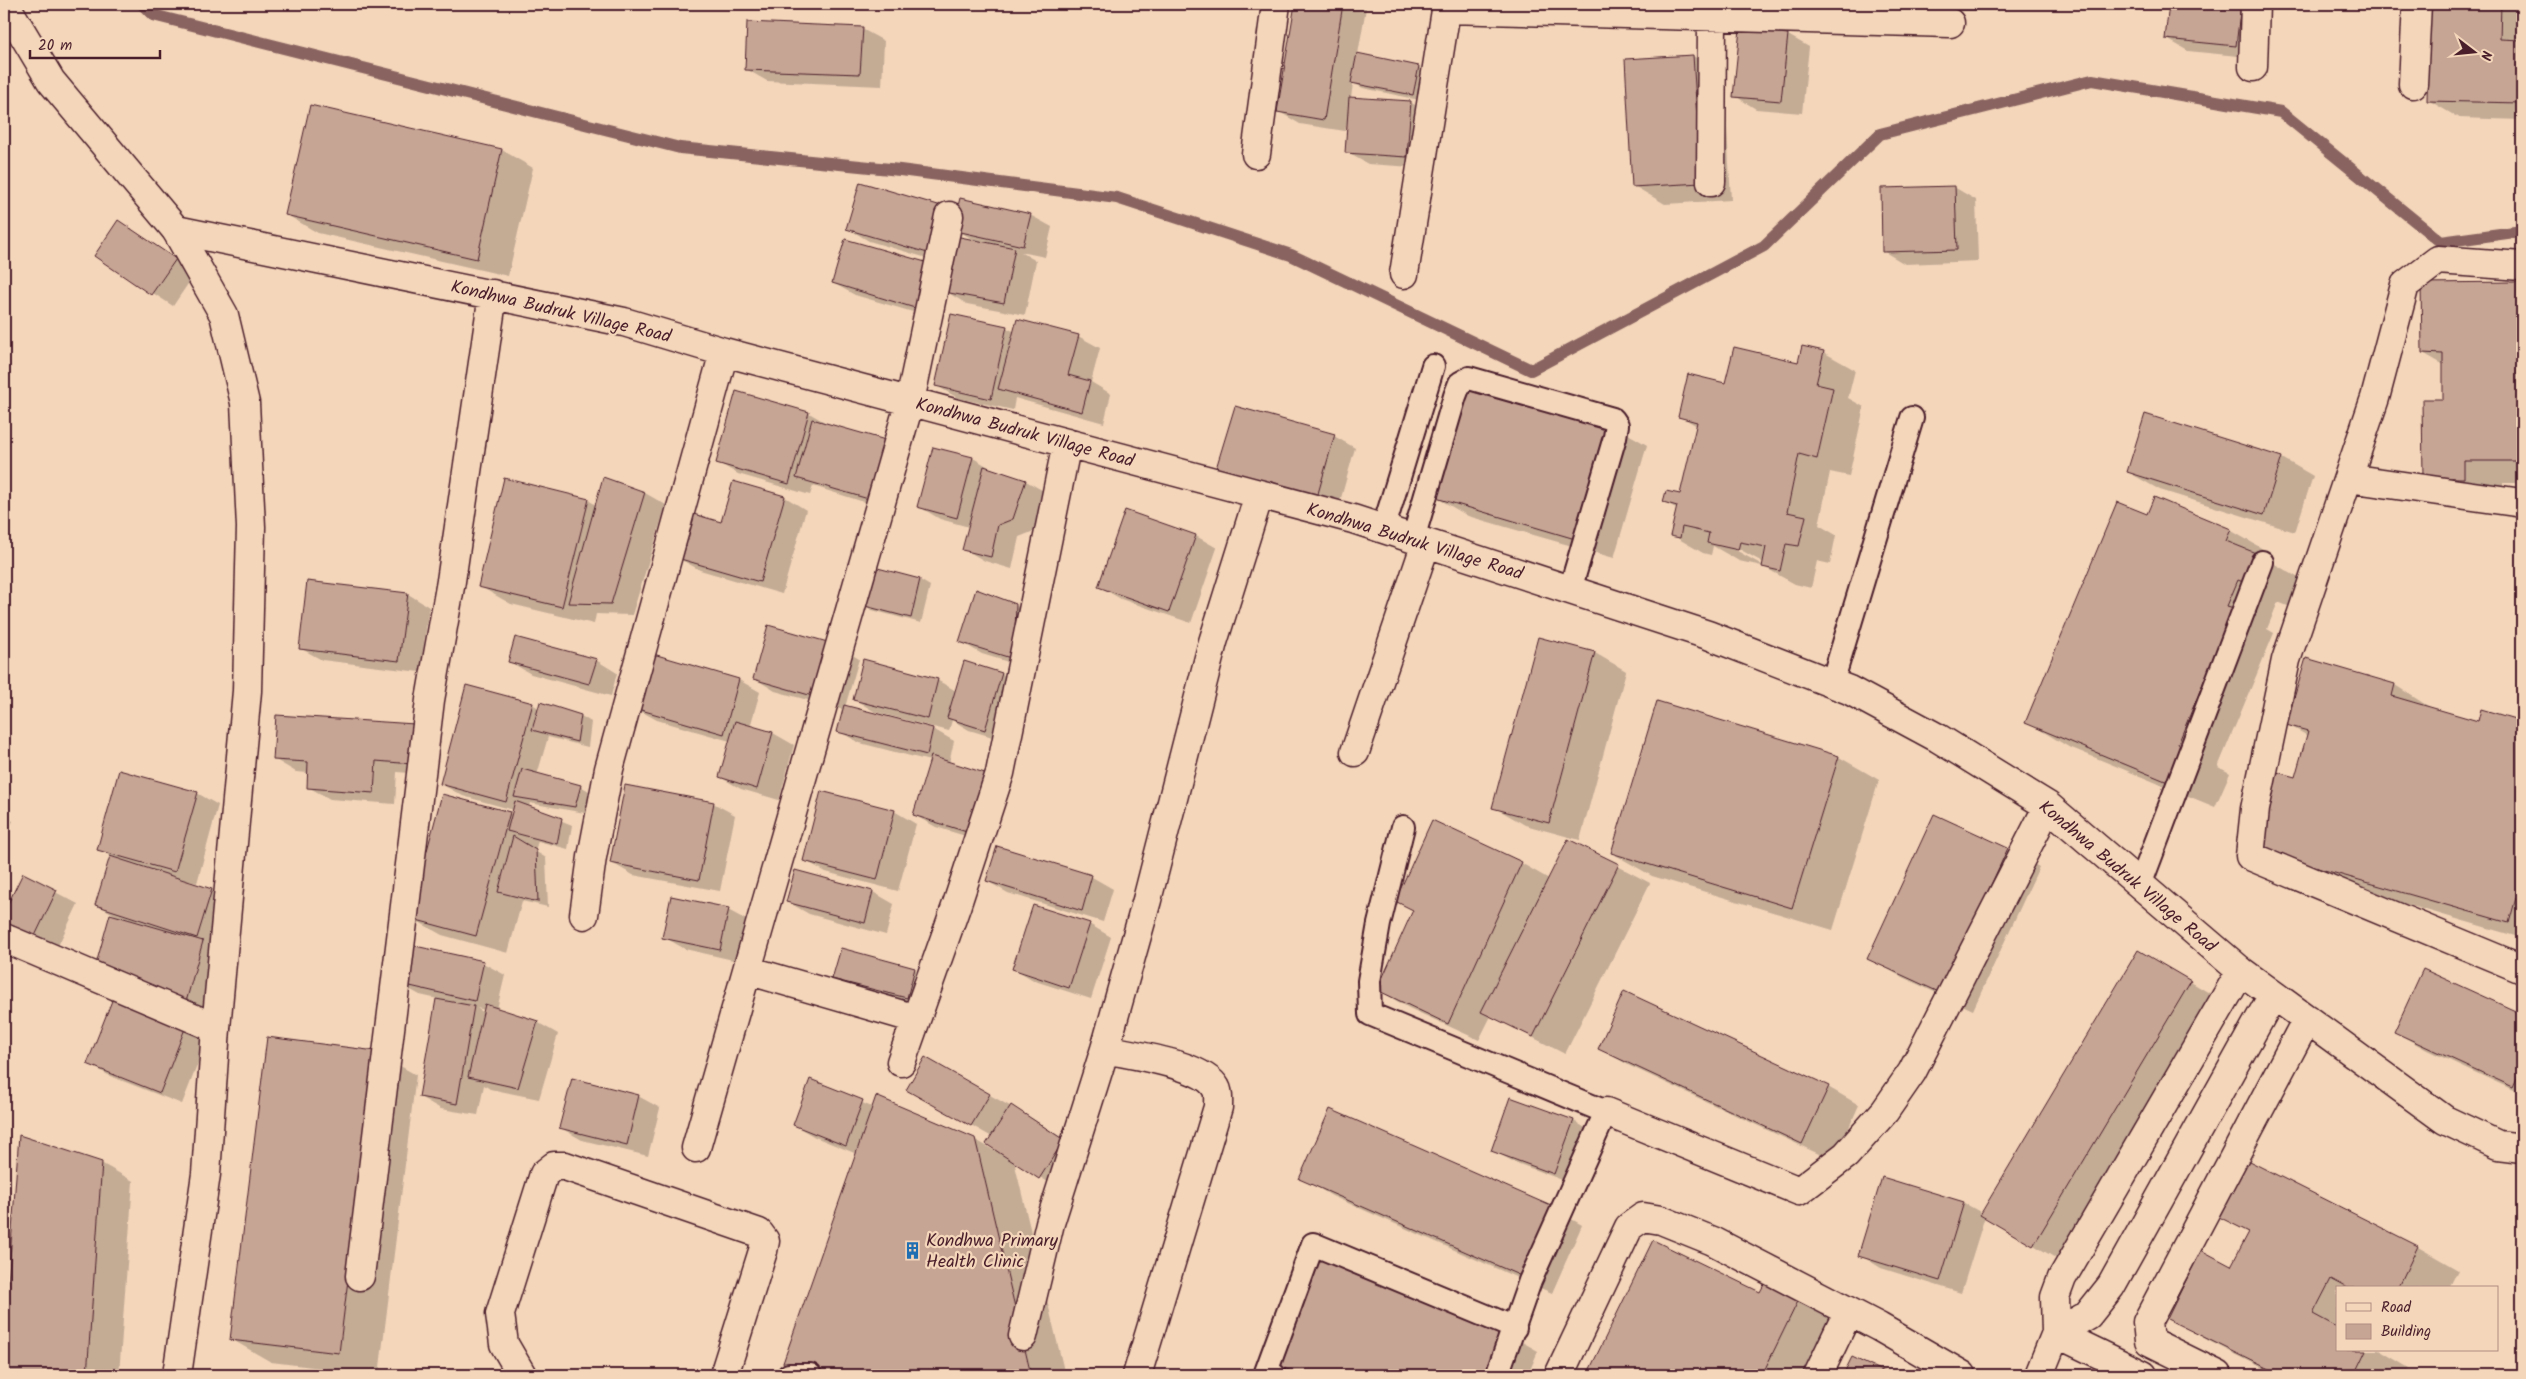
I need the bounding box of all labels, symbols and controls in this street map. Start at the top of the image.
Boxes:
scale bar [30,28,160,60]
north arrow [2448,28,2498,78]
text: 20 m [38,34,72,58]
text: N [2474,48,2497,63]
street label: Kondhwa Budruk Village Road [448,273,675,352]
street label: Kondhwa Budruk Village Road [912,390,1138,477]
street label: Kondhwa Budruk Village Road [1303,496,1527,590]
street label: Kondhwa Budruk Village Road [2031,794,2223,961]
place label: Kondhwa Primary Health Clinic [926,1227,1059,1277]
building icon: Kondhwa Primary Health Clinic [902,1240,922,1260]
legend [2336,1286,2498,1352]
text: Road [2381,1296,2412,1320]
text: Building [2381,1320,2431,1344]

